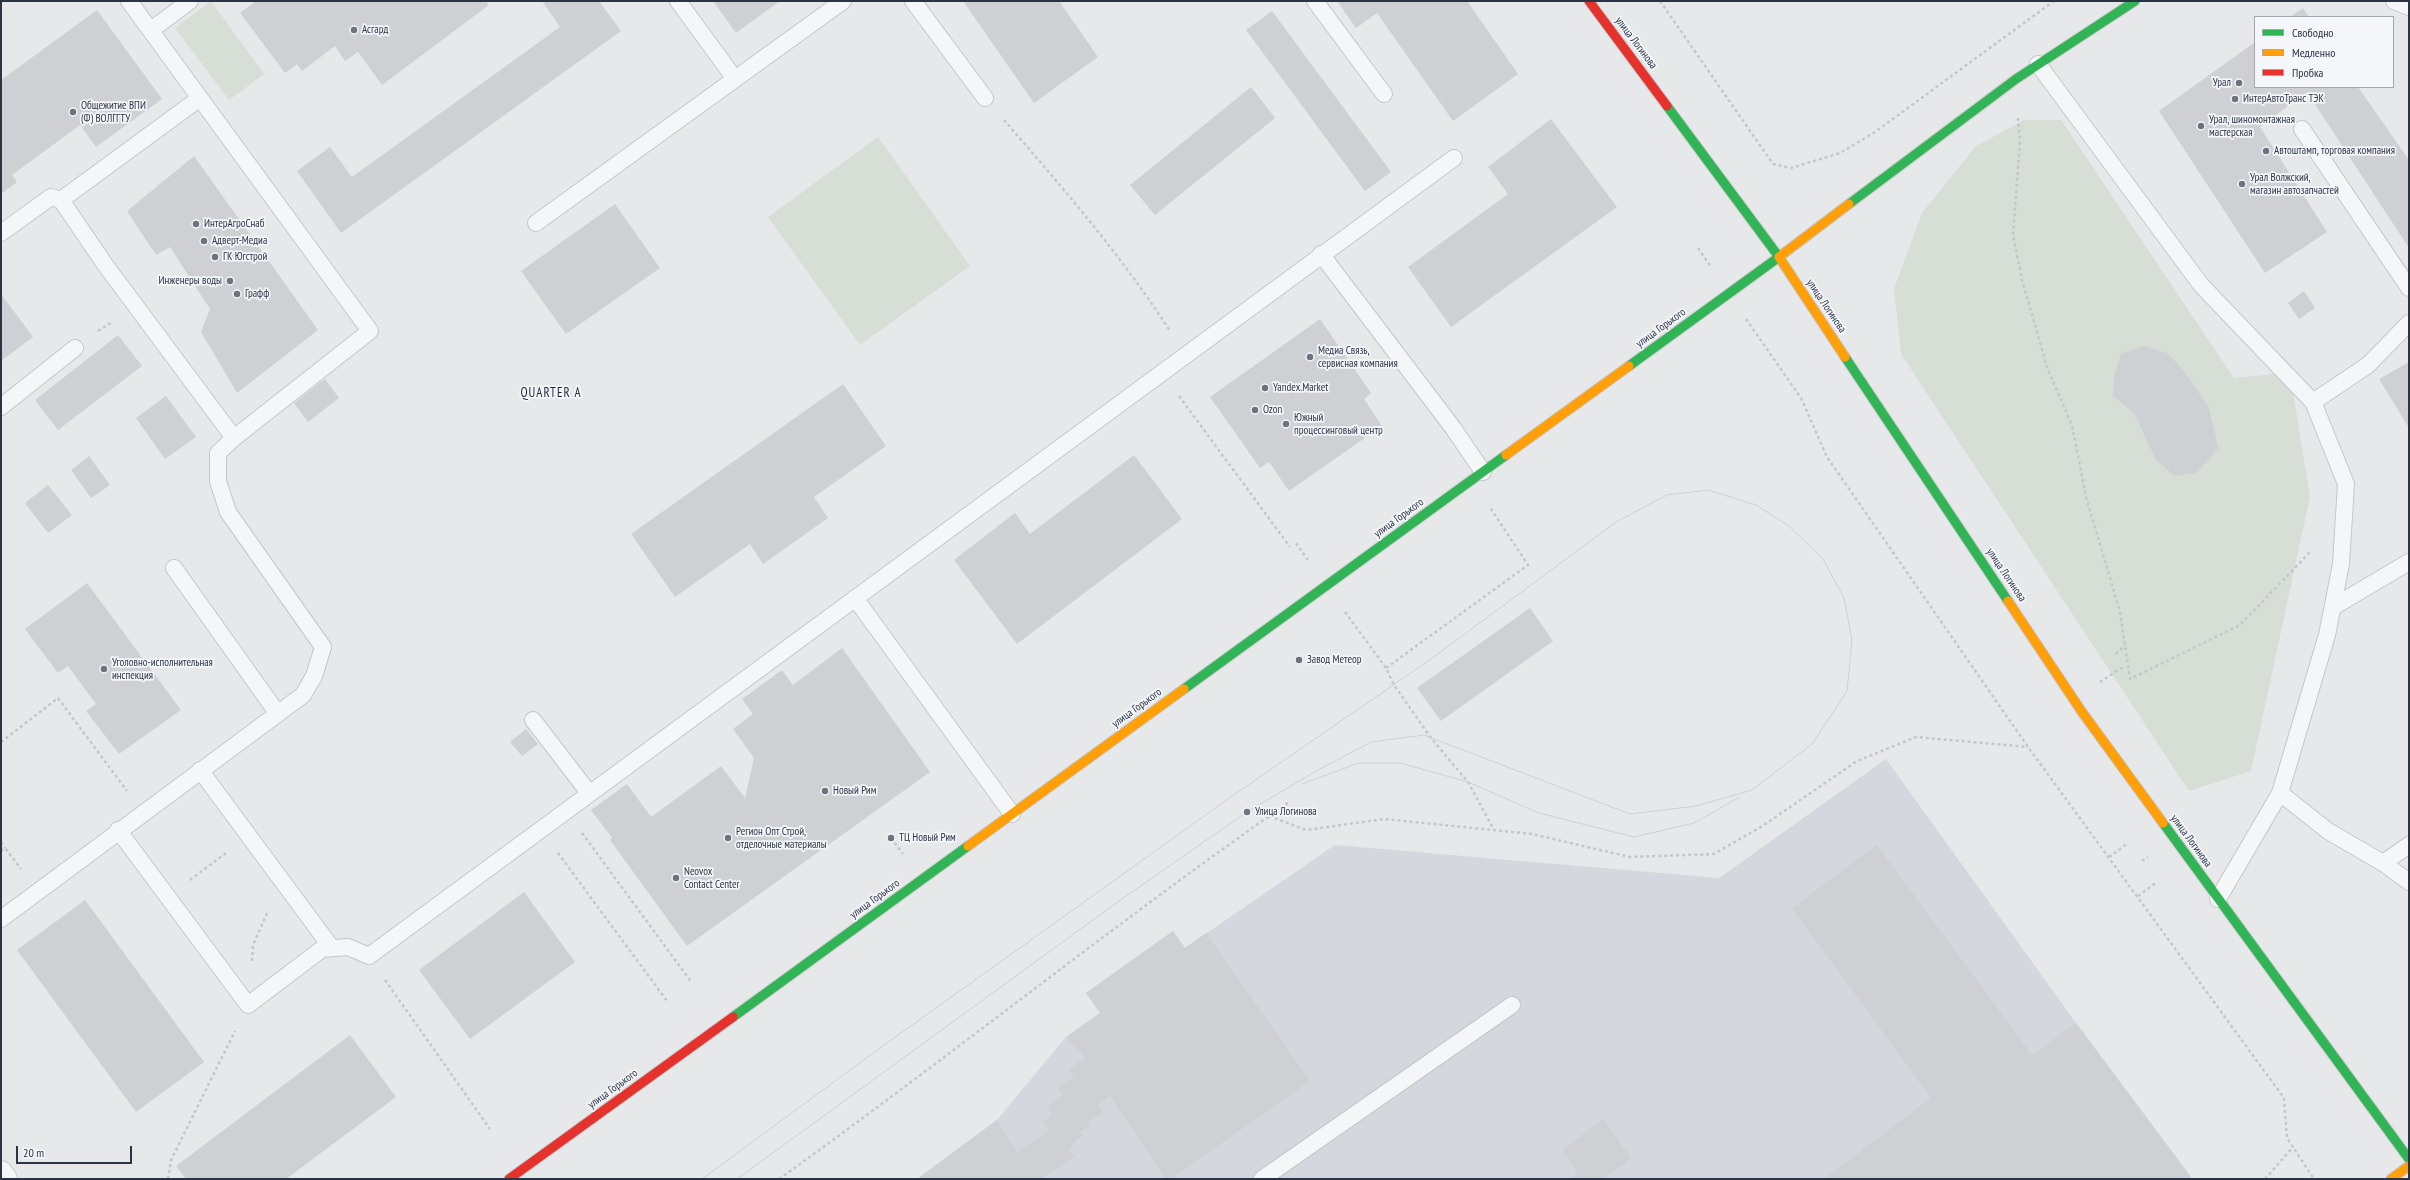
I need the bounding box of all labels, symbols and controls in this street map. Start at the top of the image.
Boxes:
street label: улица Логинова [1612,14,1660,72]
legend [2254,16,2394,88]
place label: Асгард [362,23,388,37]
marker: Асгард [349,25,359,35]
text: Свободно [2292,25,2334,40]
text: Медленно [2292,45,2335,60]
text: Пробка [2292,65,2323,80]
place label: Урал [2213,76,2231,90]
marker: Урал [2234,78,2244,88]
place label: ИнтерАвтоТранс ТЭК [2243,92,2324,106]
marker: ИнтерАвтоТранс ТЭК [2230,94,2240,104]
place label: Общежитие ВПИ (Ф) ВОЛГГТУ [81,99,146,125]
marker: Общежитие ВПИ (Ф) ВОЛГГТУ [68,107,78,117]
place label: Урал, шиномонтажная мастерская [2209,113,2295,139]
marker: Урал, шиномонтажная мастерская [2196,121,2206,131]
place label: Автоштамп, торговая компания [2274,144,2395,158]
marker: Автоштамп, торговая компания [2261,146,2271,156]
place label: Урал Волжский, магазин автозапчастей [2250,171,2339,197]
marker: Урал Волжский, магазин автозапчастей [2237,179,2247,189]
place label: ИнтерАгроСнаб [204,217,264,231]
marker: ИнтерАгроСнаб [191,219,201,229]
place label: Адверт-Медиа [212,234,267,248]
marker: Адверт-Медиа [199,236,209,246]
place label: ГК Югстрой [223,250,267,264]
marker: ГК Югстрой [210,252,220,262]
place label: Инженеры воды [159,274,222,288]
marker: Инженеры воды [225,276,235,286]
street label: улица Логинова [1803,277,1849,335]
place label: Графф [245,287,269,301]
marker: Графф [232,289,242,299]
street label: улица Горького [1634,306,1688,350]
place label: Медиа Связь, сервисная компания [1318,344,1398,370]
marker: Медиа Связь, сервисная компания [1305,352,1315,362]
place label: Yandex.Market [1273,381,1328,395]
marker: Yandex.Market [1260,383,1270,393]
district label: QUARTER A [520,385,582,401]
place label: Ozon [1263,403,1282,417]
marker: Ozon [1250,405,1260,415]
place label: Южный процессинговый центр [1294,411,1383,437]
marker: Южный процессинговый центр [1281,419,1291,429]
street label: улица Горького [1372,496,1426,540]
street label: улица Логинова [1983,546,2029,604]
place label: Завод Метеор [1307,653,1361,667]
marker: Завод Метеор [1294,655,1304,665]
place label: Уголовно-исполнительная инспекция [112,656,213,682]
marker: Уголовно-исполнительная инспекция [99,664,109,674]
street label: улица Горького [1110,686,1164,730]
place label: Новый Рим [833,784,876,798]
marker: Новый Рим [820,786,830,796]
place label: Улица Логинова [1255,805,1317,819]
marker: Улица Логинова [1242,807,1252,817]
street label: улица Логинова [2168,812,2214,870]
place label: Регион Опт Строй, отделочные материалы [736,825,827,851]
place label: ТЦ Новый Рим [899,831,956,845]
marker: Регион Опт Строй, отделочные материалы [723,833,733,843]
marker: ТЦ Новый Рим [886,833,896,843]
place label: Neovox Contact Center [684,865,740,891]
marker: Neovox Contact Center [671,873,681,883]
street label: улица Горького [848,877,902,921]
street label: улица Горького [586,1067,640,1111]
scale bar [18,1138,134,1164]
text: 20 m [23,1145,44,1160]

